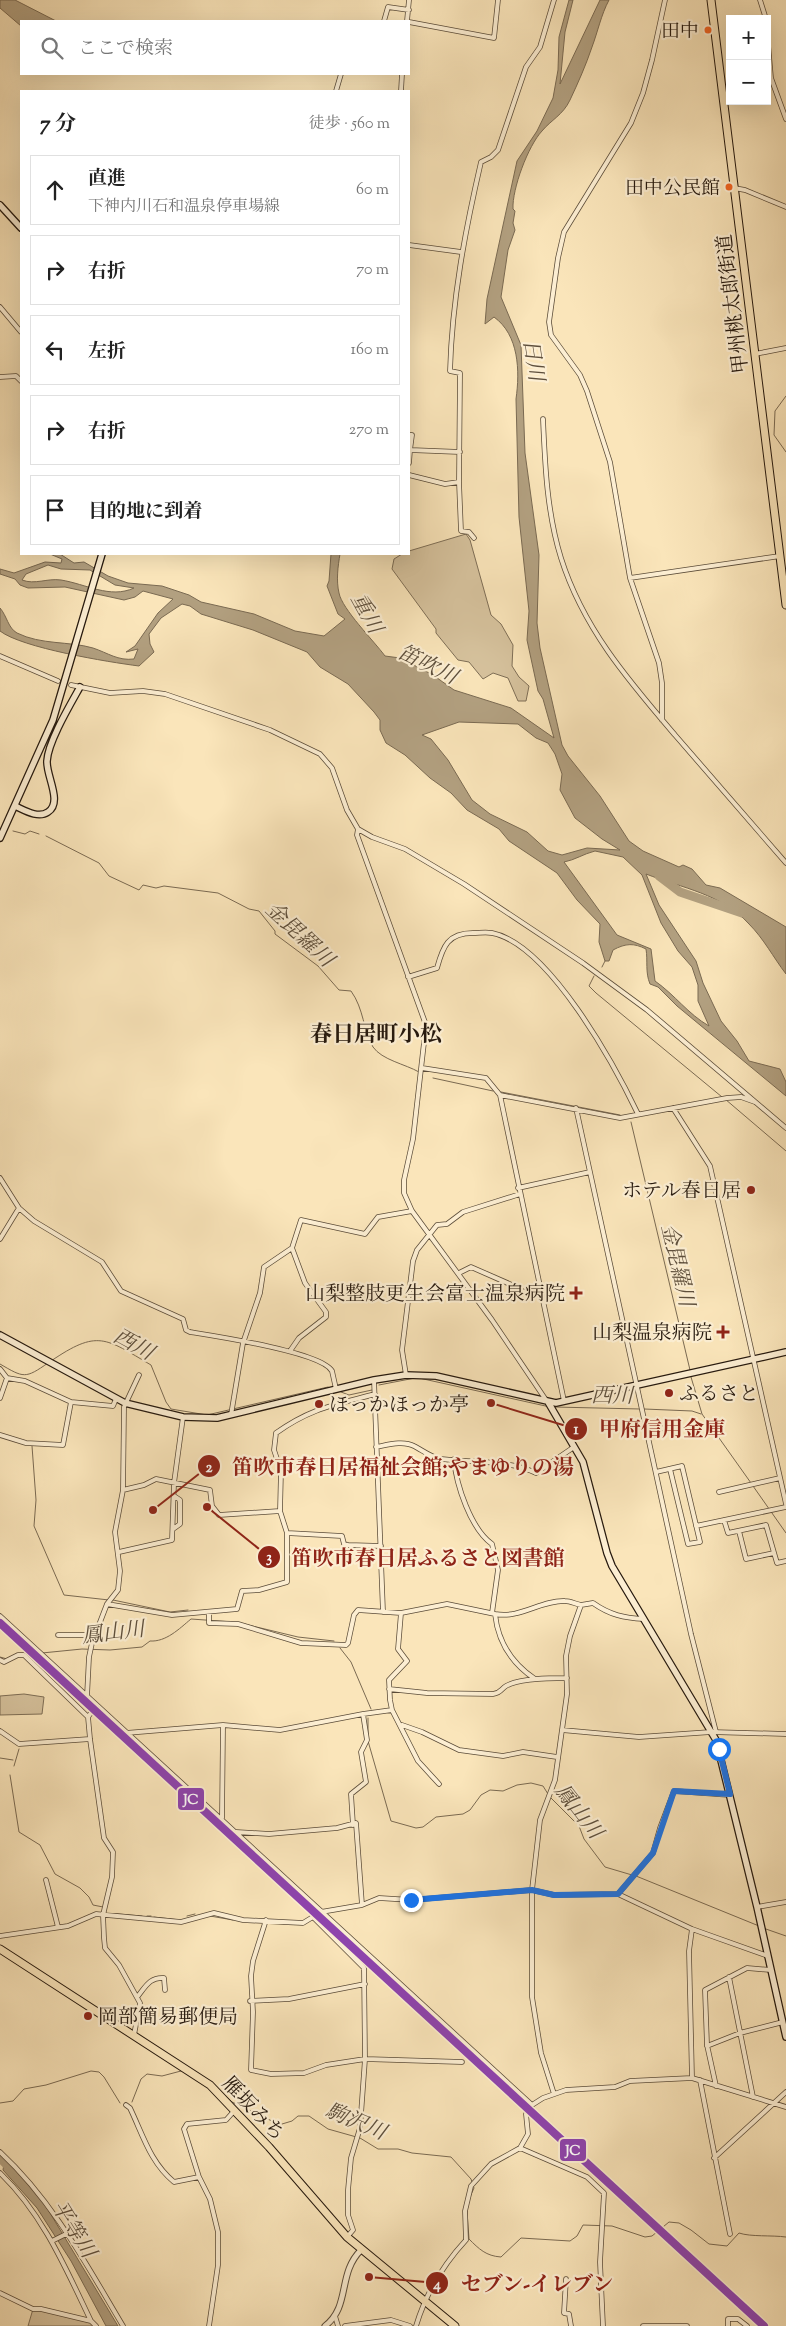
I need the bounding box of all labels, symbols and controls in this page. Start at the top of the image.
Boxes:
map controls [726,15,771,105]
button: + [726,15,771,60]
place label: 田中 [661,19,699,46]
search box [20,20,410,75]
marker: 田中 [703,25,713,35]
icon: search [38,34,66,62]
text: ここで検索 [78,36,173,63]
button: − [726,60,771,105]
text: 7 分 [40,110,76,140]
text: 徒歩 · 560 m [309,113,390,136]
text: 直進 [88,166,126,193]
icon: ahead [41,176,69,204]
place label: 田中公民館 [625,176,720,203]
text: 60 m [356,179,389,202]
marker: 田中公民館 [724,182,734,192]
text: 下神内川石和温泉停車場線 [88,196,280,219]
street label: 甲州桃太郎街道 [712,232,757,375]
icon: right [41,256,69,284]
text: 右折 [88,259,126,286]
text: 70 m [356,259,389,282]
icon: left [41,336,69,364]
water label: 日川 [514,337,550,385]
text: 左折 [88,339,126,366]
text: 160 m [351,339,389,362]
icon: right [41,416,69,444]
text: 右折 [88,419,126,446]
text: 270 m [349,419,389,442]
icon: arrive [41,496,69,524]
text: 目的地に到着 [88,499,202,526]
water label: 重川 [342,588,390,641]
water label: 笛吹川 [392,639,464,694]
water label: 金毘羅川 [258,896,341,976]
district label: 春日居町小松 [310,1020,442,1052]
place label: ホテル春日居 [622,1178,741,1207]
marker: ホテル春日居 [745,1184,757,1196]
water label: 金毘羅川 [652,1221,701,1312]
place label: 山梨整肢更生会富士温泉病院 [305,1281,565,1310]
marker: 山梨整肢更生会富士温泉病院 [569,1286,583,1300]
place label: 山梨温泉病院 [592,1320,712,1349]
water label: 西川 [107,1322,160,1370]
marker: 山梨温泉病院 [716,1325,730,1339]
place label: ふるさと [679,1381,759,1410]
water label: 西川 [591,1382,635,1412]
marker: ふるさと [663,1387,675,1399]
place label: ほっかほっか亭 [329,1392,469,1421]
marker: ほっかほっか亭 [313,1398,325,1410]
callout: 甲府信用金庫 [564,1411,735,1447]
text: 甲府信用金庫 [599,1416,725,1446]
text: 1 [573,1420,579,1441]
callout: 笛吹市春日居福祉会館;やまゆりの湯 [197,1448,583,1484]
text: 笛吹市春日居福祉会館;やまゆりの湯 [232,1454,574,1484]
text: 2 [205,1458,213,1479]
callout: 笛吹市春日居ふるさと図書館 [256,1539,574,1575]
text: 笛吹市春日居ふるさと図書館 [292,1545,565,1575]
text: 3 [266,1548,272,1569]
water label: 鳳山川 [80,1615,148,1653]
route start [708,1738,731,1761]
water label: 鳳山川 [546,1778,610,1848]
line badge: JC [177,1787,205,1811]
text: JC [182,1791,199,1811]
route end [400,1889,423,1912]
place label: 岡部簡易郵便局 [98,2004,238,2033]
marker: 岡部簡易郵便局 [82,2010,94,2022]
street label: 雁坂みち [214,2071,290,2149]
water label: 駒沢川 [320,2097,392,2150]
line badge: JC [559,2138,587,2162]
text: JC [564,2142,581,2162]
water label: 平等川 [43,2195,103,2266]
callout: セブン-イレブン [425,2265,624,2301]
text: セブン-イレブン [461,2271,613,2301]
text: 4 [432,2275,441,2296]

